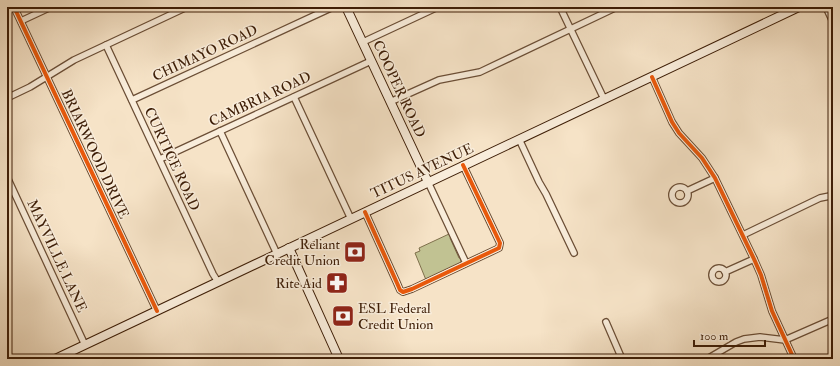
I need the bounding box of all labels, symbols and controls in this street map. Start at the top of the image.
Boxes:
street label: CHIMAYO ROAD [150,21,260,85]
street label: COOPER ROAD [369,38,429,140]
street label: CAMBRIA ROAD [206,68,314,130]
street label: BRIARWOOD DRIVE [58,87,132,221]
street label: CURTICE ROAD [141,105,203,213]
street label: TITUS AVENUE [368,140,476,202]
street label: MAYVILLE LANE [23,197,91,315]
place label: Reliant Credit Union [265,236,340,269]
bank icon: Reliant Credit Union [342,239,368,265]
pharmacy icon: Rite Aid [324,270,350,296]
place label: Rite Aid [276,275,322,292]
place label: ESL Federal Credit Union [358,300,433,333]
bank icon: ESL Federal Credit Union [330,303,356,329]
scale bar [694,322,765,348]
text: 100 m [700,329,729,344]

